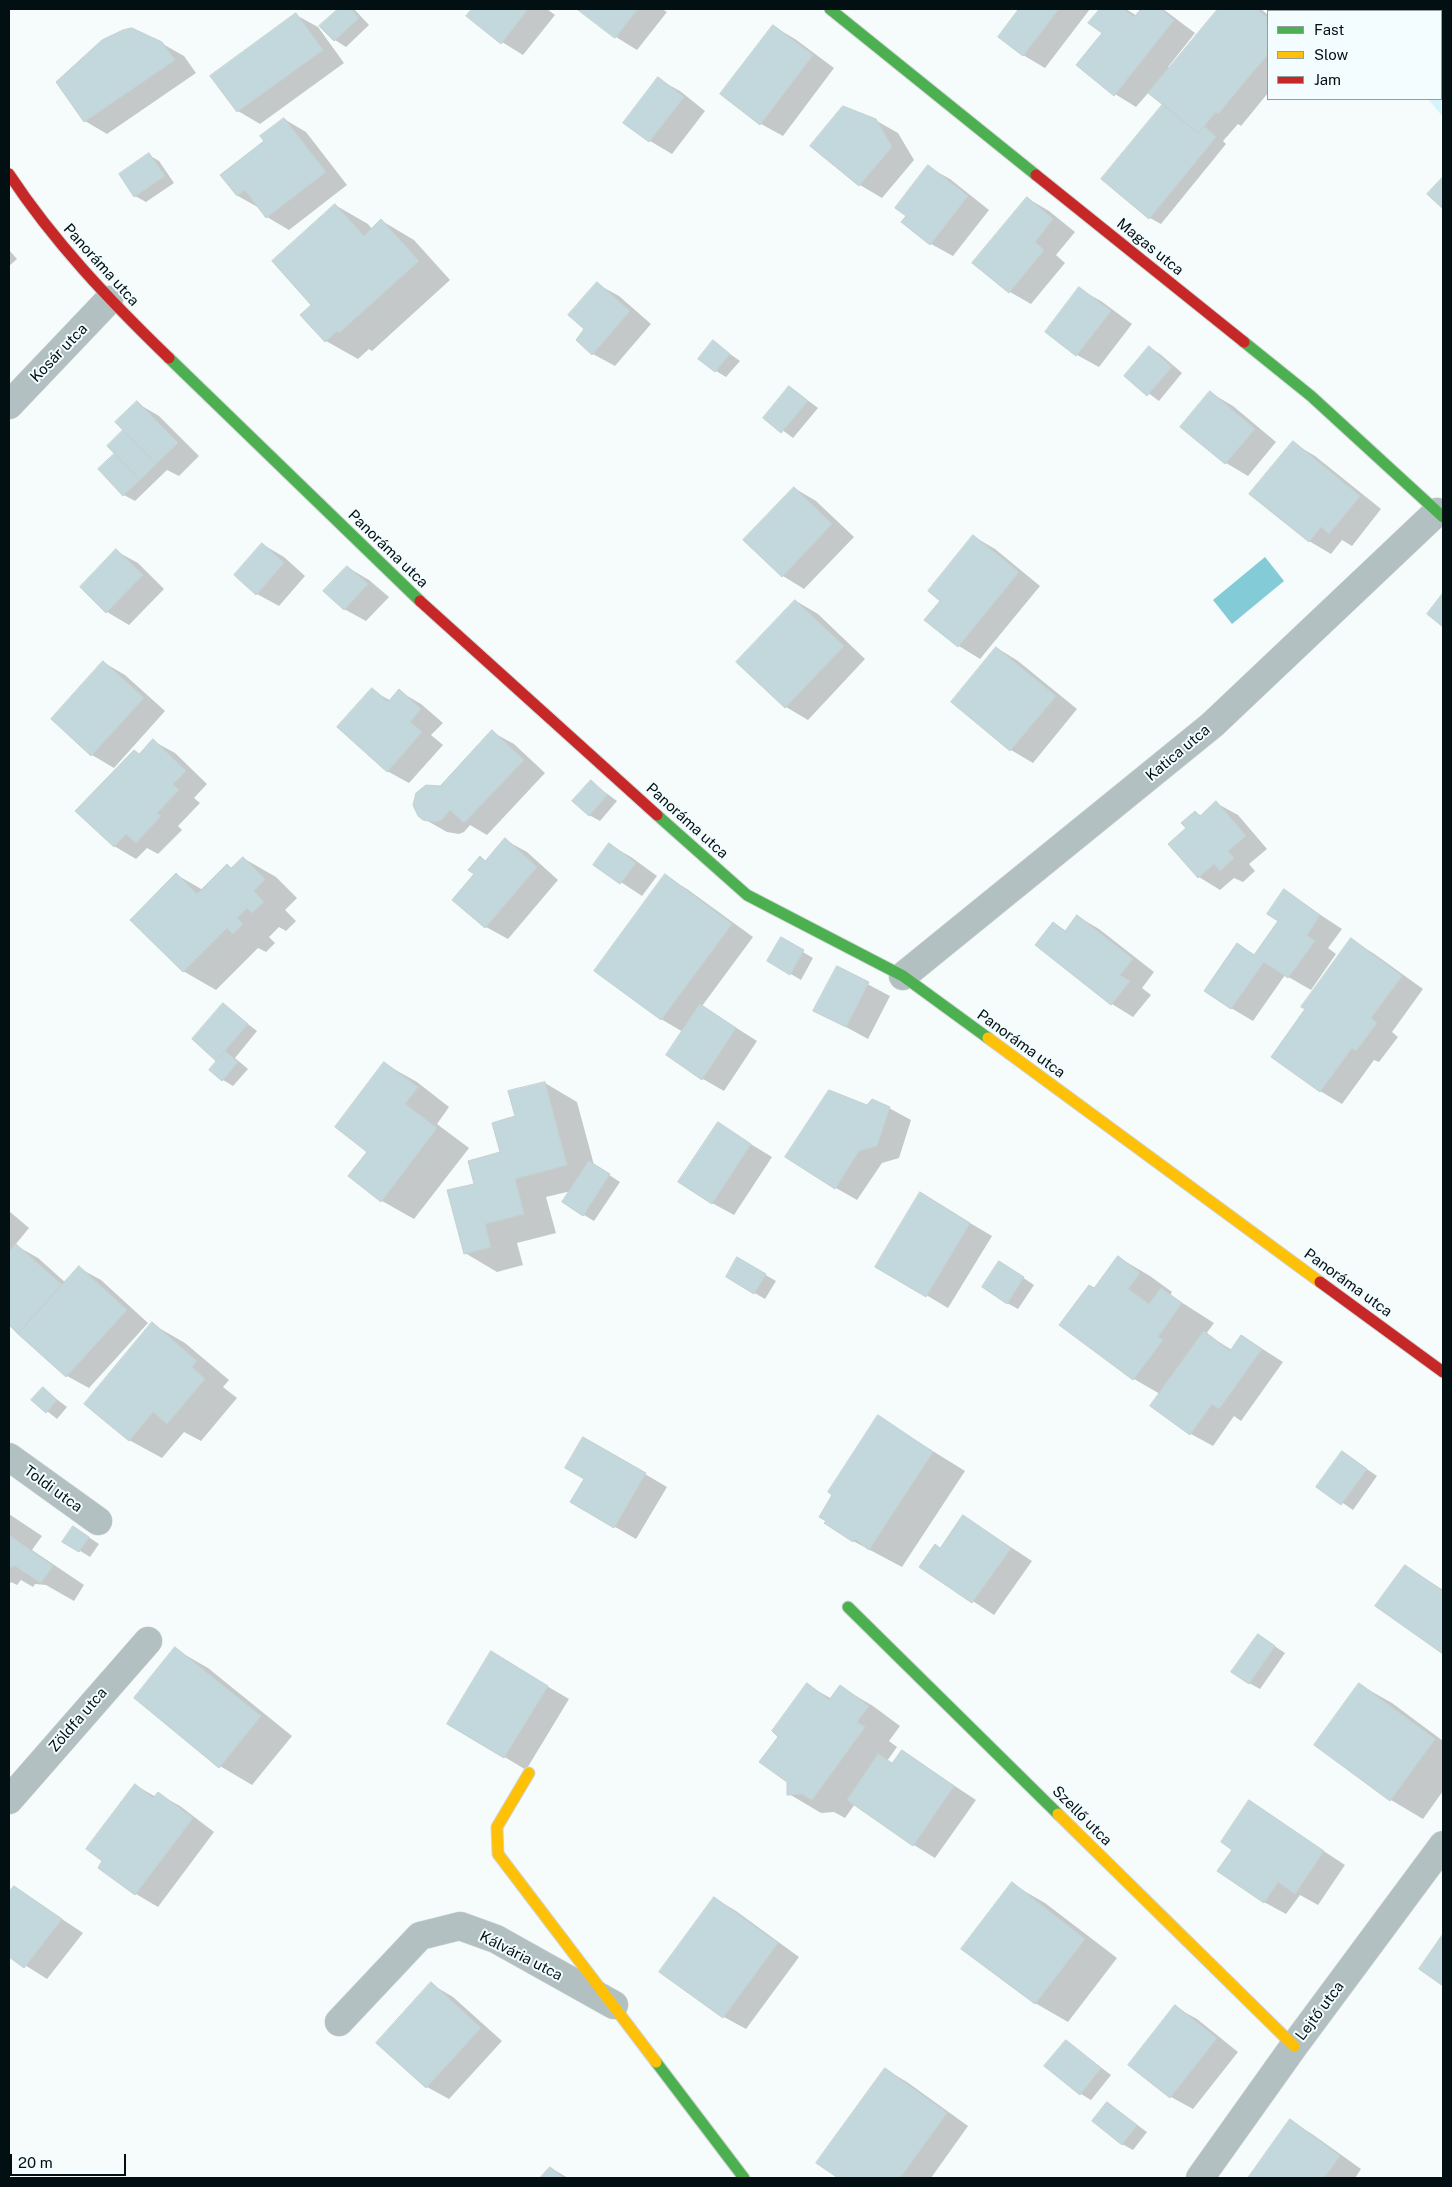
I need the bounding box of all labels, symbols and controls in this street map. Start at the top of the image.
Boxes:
legend [1267,10,1442,100]
text: Fast [1314,21,1344,38]
text: Slow [1314,46,1348,63]
text: Jam [1314,71,1341,88]
street label: Magas utca [1113,215,1187,279]
street label: Panoráma utca [59,220,143,310]
street label: Kosár utca [27,320,91,386]
street label: Panoráma utca [344,506,432,592]
street label: Katica utca [1142,721,1214,785]
street label: Panoráma utca [642,779,732,863]
street label: Panoráma utca [974,1006,1068,1082]
street label: Panoráma utca [1301,1245,1395,1321]
street label: Toldi utca [20,1462,86,1516]
street label: Zöldfa utca [45,1684,111,1756]
street label: Szellő utca [1048,1782,1116,1850]
street label: Kálvária utca [477,1927,565,1985]
street label: Lejtő utca [1292,1978,1348,2044]
scale bar [12,2144,129,2176]
text: 20 m [18,2154,53,2171]

